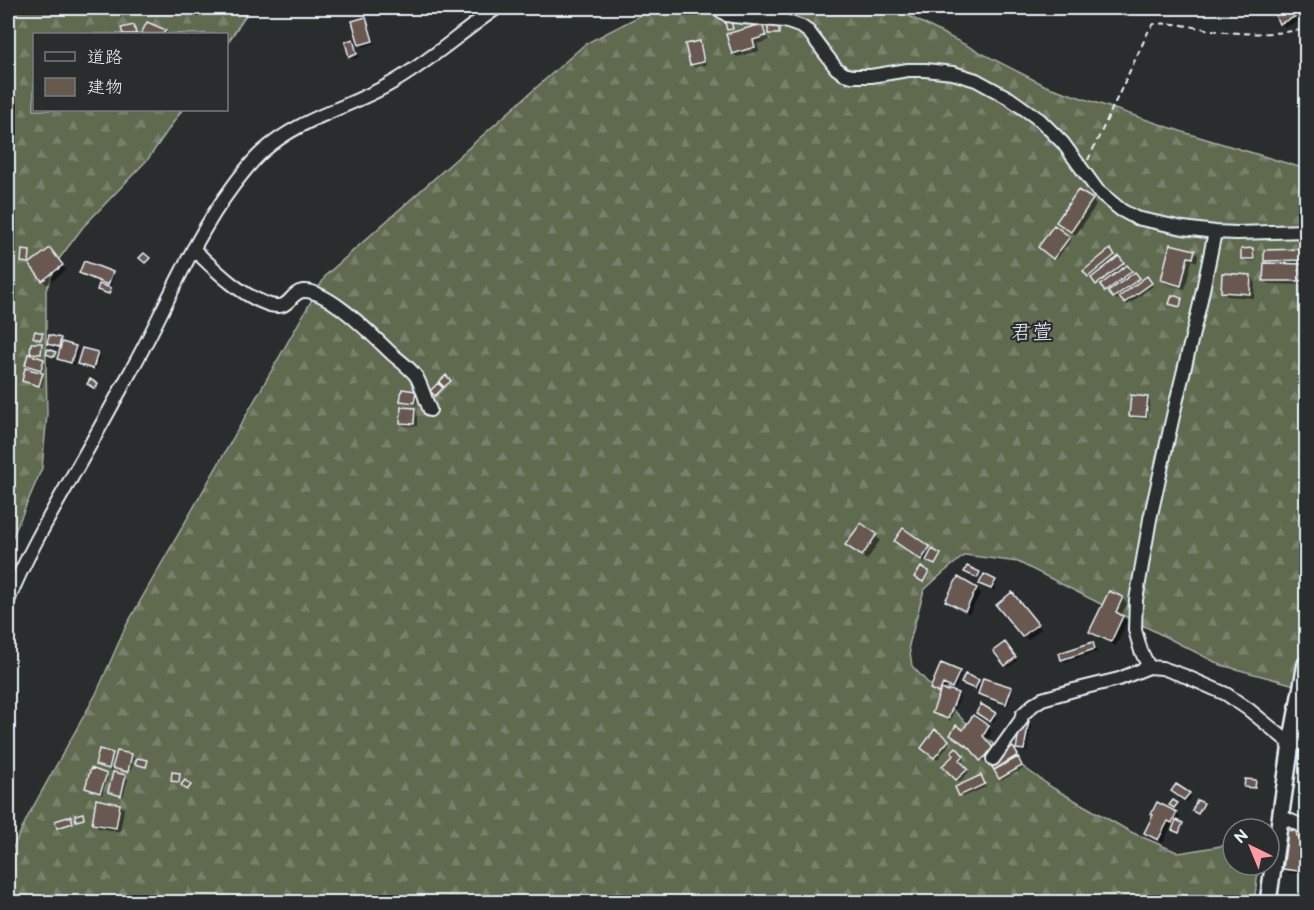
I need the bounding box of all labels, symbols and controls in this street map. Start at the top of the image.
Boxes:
legend [33,33,228,111]
text: 道路 [87,47,123,68]
text: 建物 [87,77,123,98]
district label: 君萱 [1011,320,1053,345]
north arrow [1221,817,1281,877]
text: N [1231,826,1253,848]

